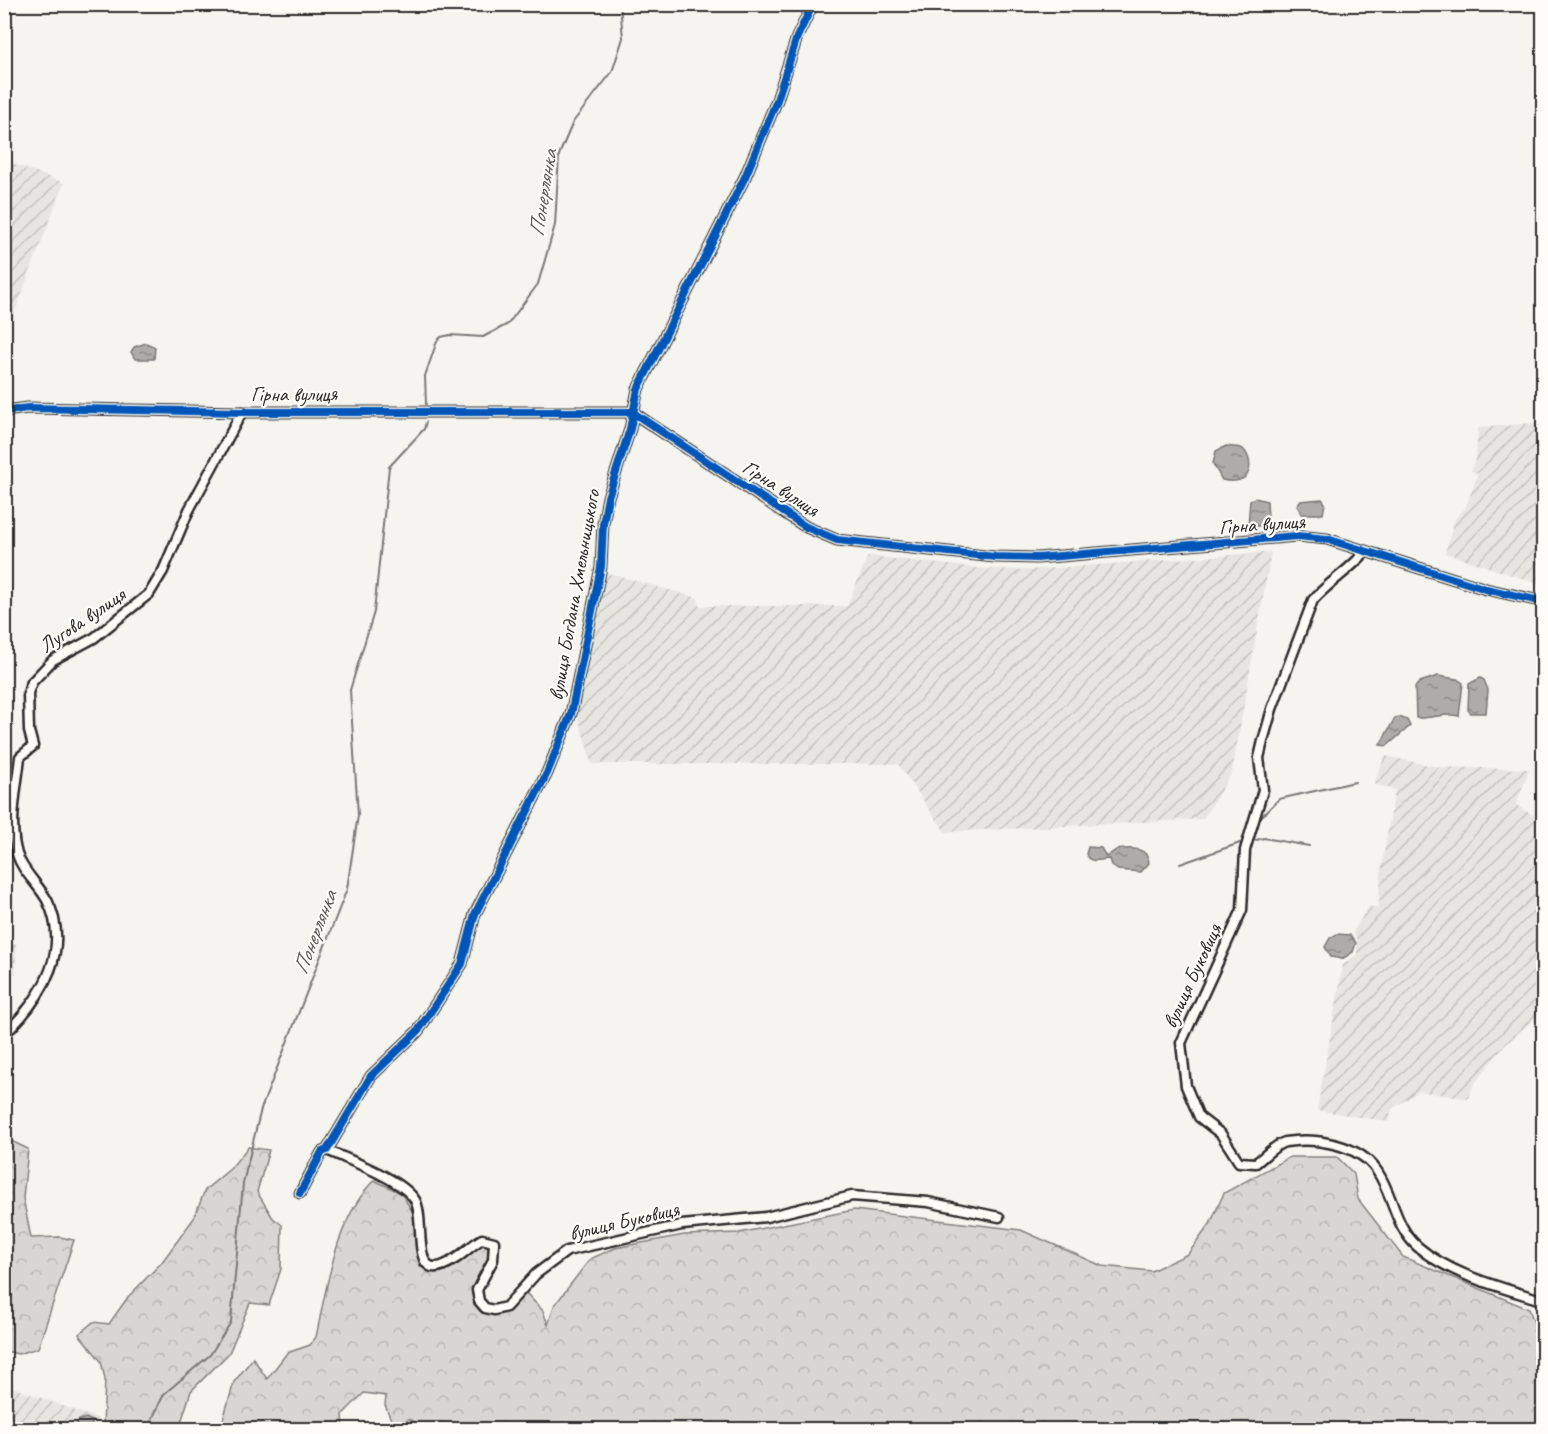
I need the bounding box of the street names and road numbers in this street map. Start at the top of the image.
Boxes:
street label: Гірна вулиця [251,381,338,407]
street label: Гірна вулиця [738,454,825,523]
street label: вулиця Богдана Хмельницького [543,486,606,702]
street label: Гірна вулиця [1218,508,1307,540]
street label: Лугова вулиця [34,581,131,658]
street label: вулиця Буковиця [1157,918,1228,1032]
street label: вулиця Буковиця [566,1195,683,1246]

